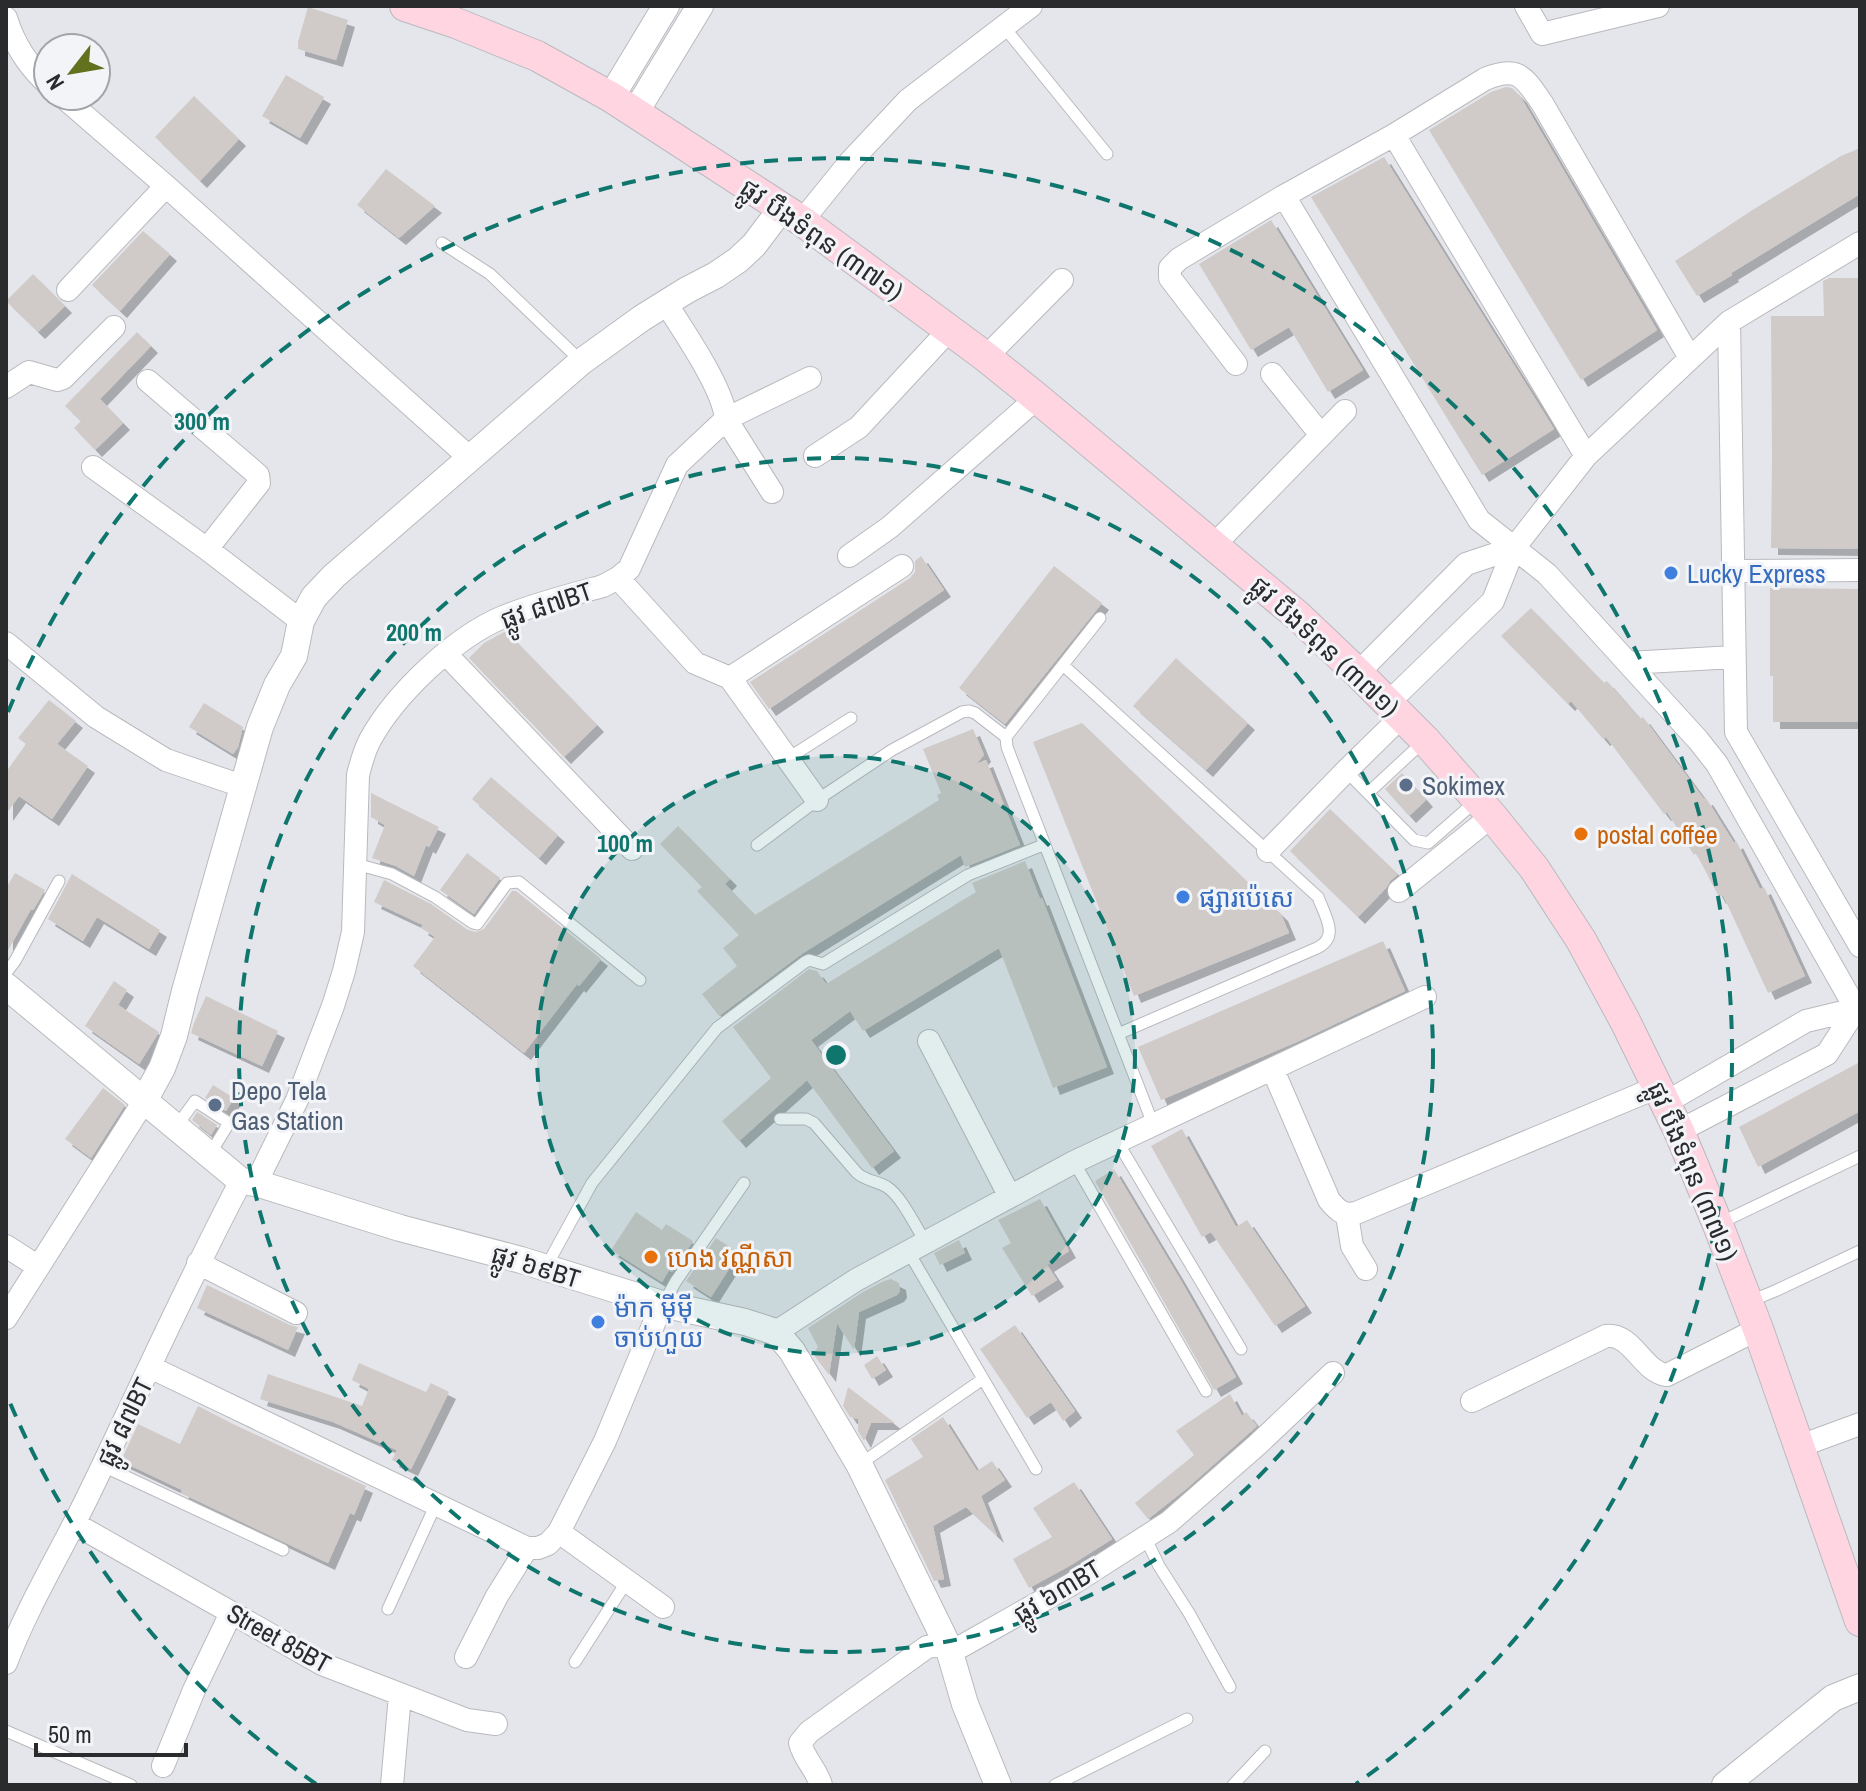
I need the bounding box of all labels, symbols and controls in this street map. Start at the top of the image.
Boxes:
north arrow [32,32,112,112]
text: N [39,69,71,96]
street label: ផ្លូវ បឹងទំពុន (៣៧១) [730,170,911,314]
text: 300 m [174,405,230,437]
place label: Lucky Express [1687,556,1826,591]
marker: Lucky Express [1662,564,1680,582]
street label: ផ្លូវ បឹងទំពុន (៣៧១) [1238,568,1407,729]
street label: ផ្លូវ ៨៧BT [495,573,599,643]
text: 200 m [386,616,442,648]
place label: Sokimex [1422,768,1505,803]
marker: Sokimex [1397,776,1415,794]
place label: postal coffee [1597,817,1718,852]
marker: postal coffee [1572,825,1590,843]
text: 100 m [597,827,653,859]
place label: ផ្សារប៉េសេ [1199,880,1294,915]
marker: ផ្សារប៉េសេ [1174,888,1192,906]
centre of rings [822,1041,850,1069]
place label: Depo Tela Gas Station [231,1073,344,1138]
street label: ផ្លូវ បឹងទំពុន (៣៧១) [1633,1076,1747,1269]
marker: Depo Tela Gas Station [206,1096,224,1114]
street label: ផ្លូវ ៦៩BT [485,1236,585,1302]
place label: ហេង វណ្ណីសា [667,1240,793,1275]
marker: ហេង វណ្ណីសា [642,1248,660,1266]
place label: ម៉ាក ម៉ីម៉ី ចាប់ហួយ [614,1290,703,1355]
marker: ម៉ាក ម៉ីម៉ី ចាប់ហួយ [589,1313,607,1331]
street label: ផ្លូវ ៨៧BT [87,1372,167,1475]
street label: ផ្លូវ ៦៣BT [1006,1551,1111,1637]
street label: Street 85BT [221,1595,337,1681]
scale bar [36,1707,186,1757]
text: 50 m [48,1718,92,1750]

